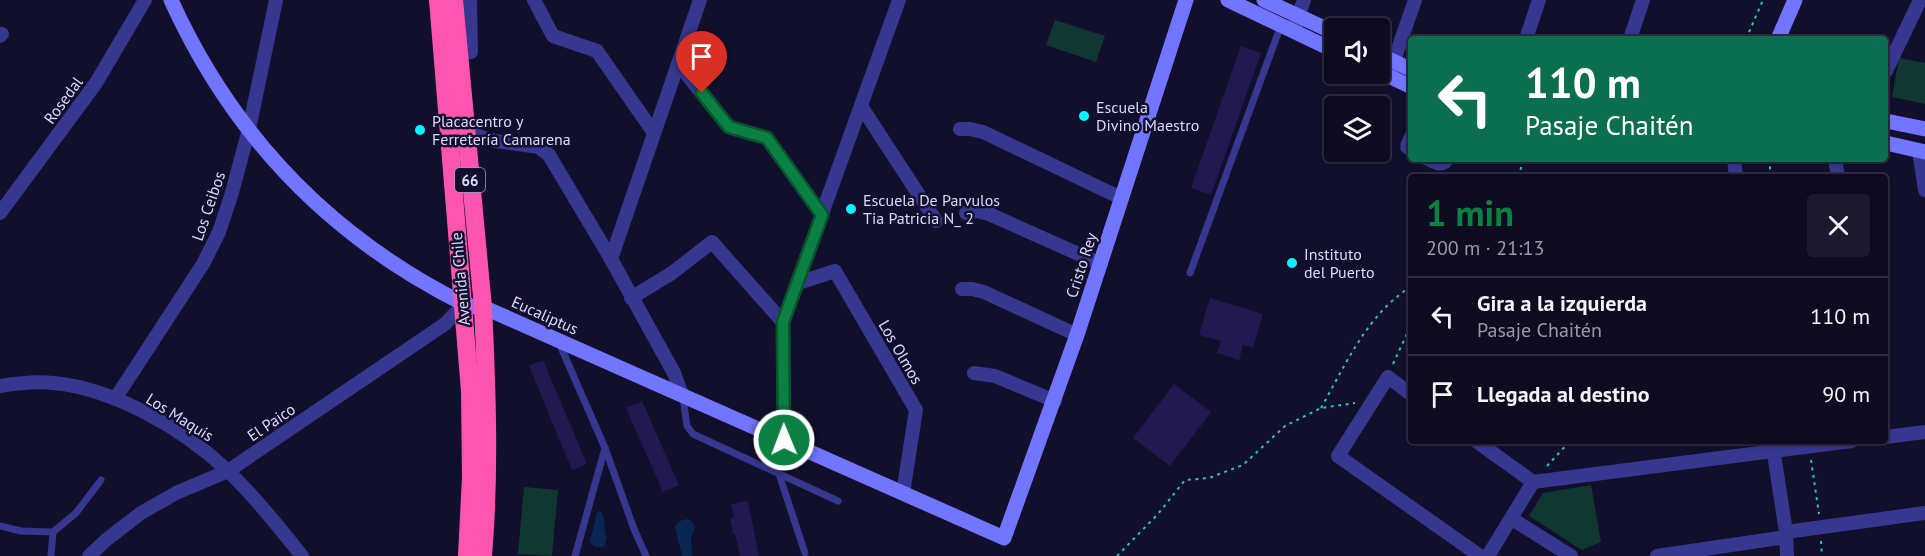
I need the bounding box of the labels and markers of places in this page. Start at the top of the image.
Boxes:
pin [676,31,727,93]
place label: Escuela Divino Maestro [1096,97,1199,135]
marker: Escuela Divino Maestro [1077,109,1091,123]
place label: Placacentro y Ferretería Camarena [432,111,571,149]
marker: Placacentro y Ferretería Camarena [413,123,427,137]
place label: Escuela De Parvulos Tia Patricia N_ 2 [863,190,1000,228]
marker: Escuela De Parvulos Tia Patricia N_ 2 [844,202,858,216]
place label: Instituto del Puerto [1304,244,1375,282]
marker: Instituto del Puerto [1285,256,1299,270]

